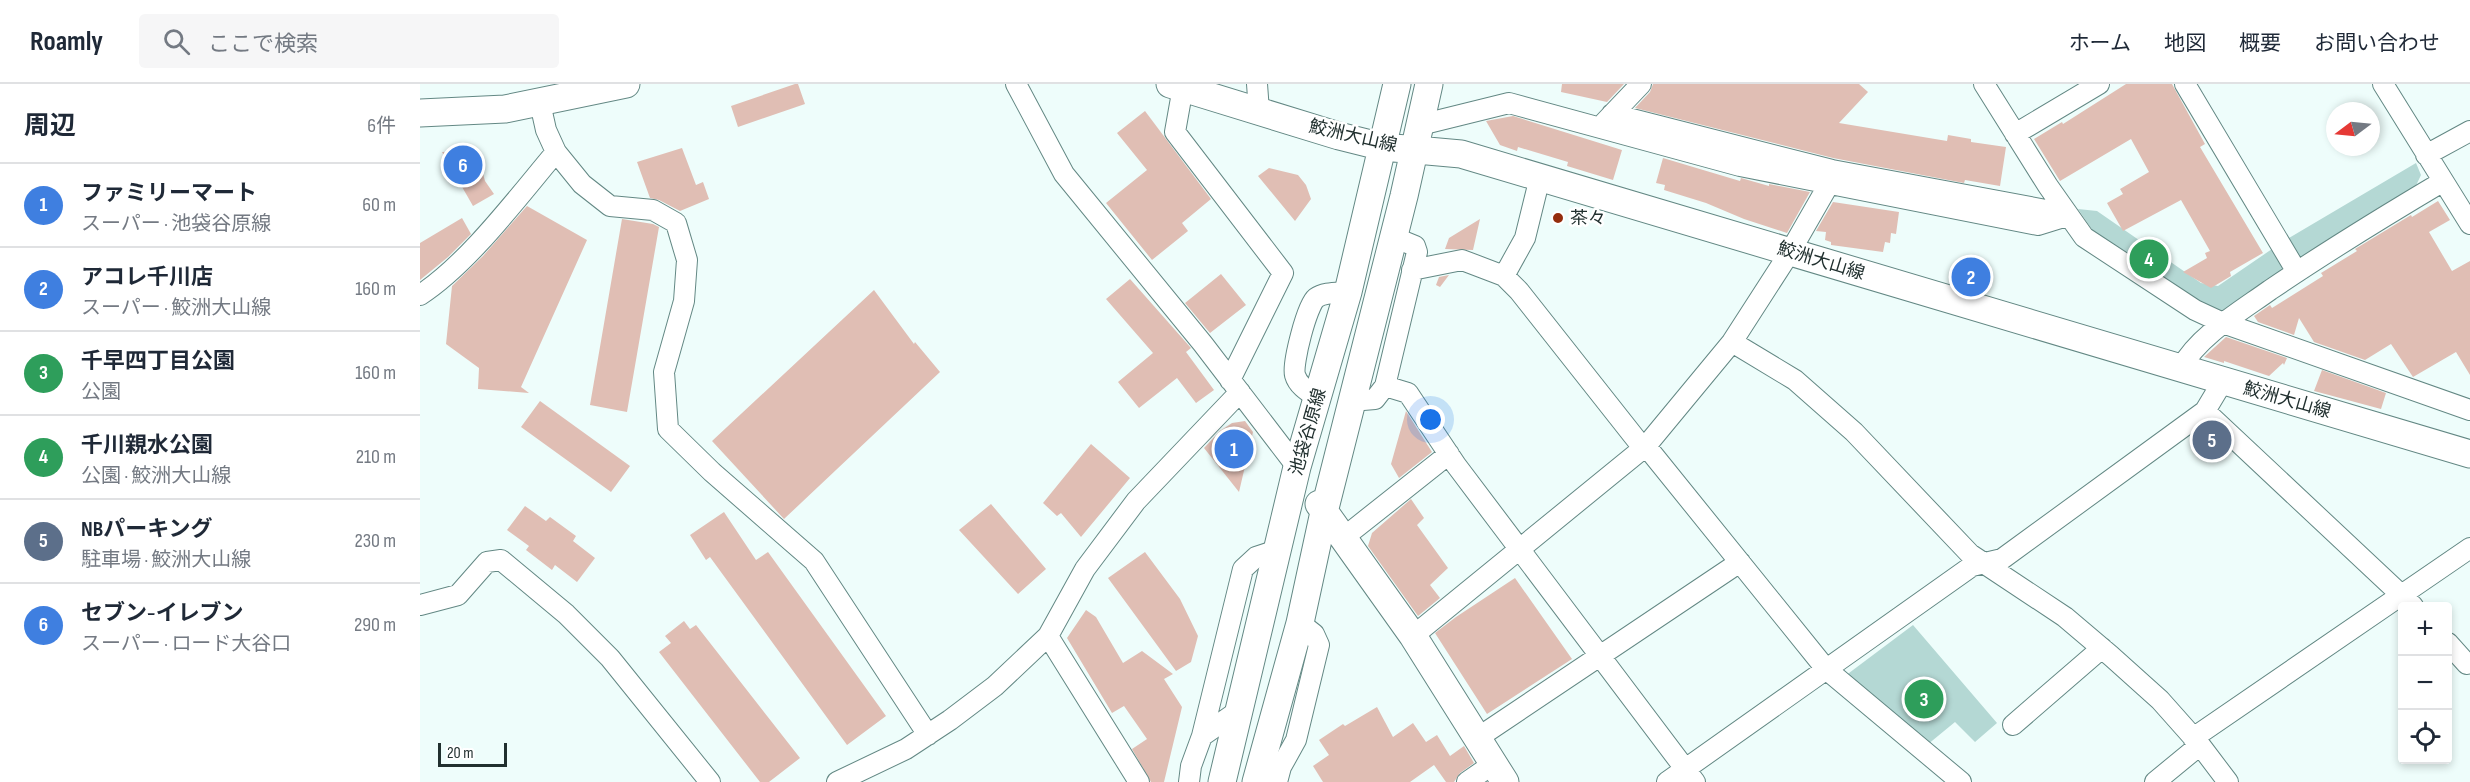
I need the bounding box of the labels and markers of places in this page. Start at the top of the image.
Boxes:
pin: 6 [444,142,483,188]
place label: 茶々 [1570,208,1606,229]
marker: 茶々 [1551,211,1565,225]
pin: 4 [2130,236,2168,282]
pin: 2 [1952,254,1990,300]
pin: 5 [2192,418,2232,462]
pin: 1 [1214,426,1254,472]
pin: 3 [1904,676,1944,722]

